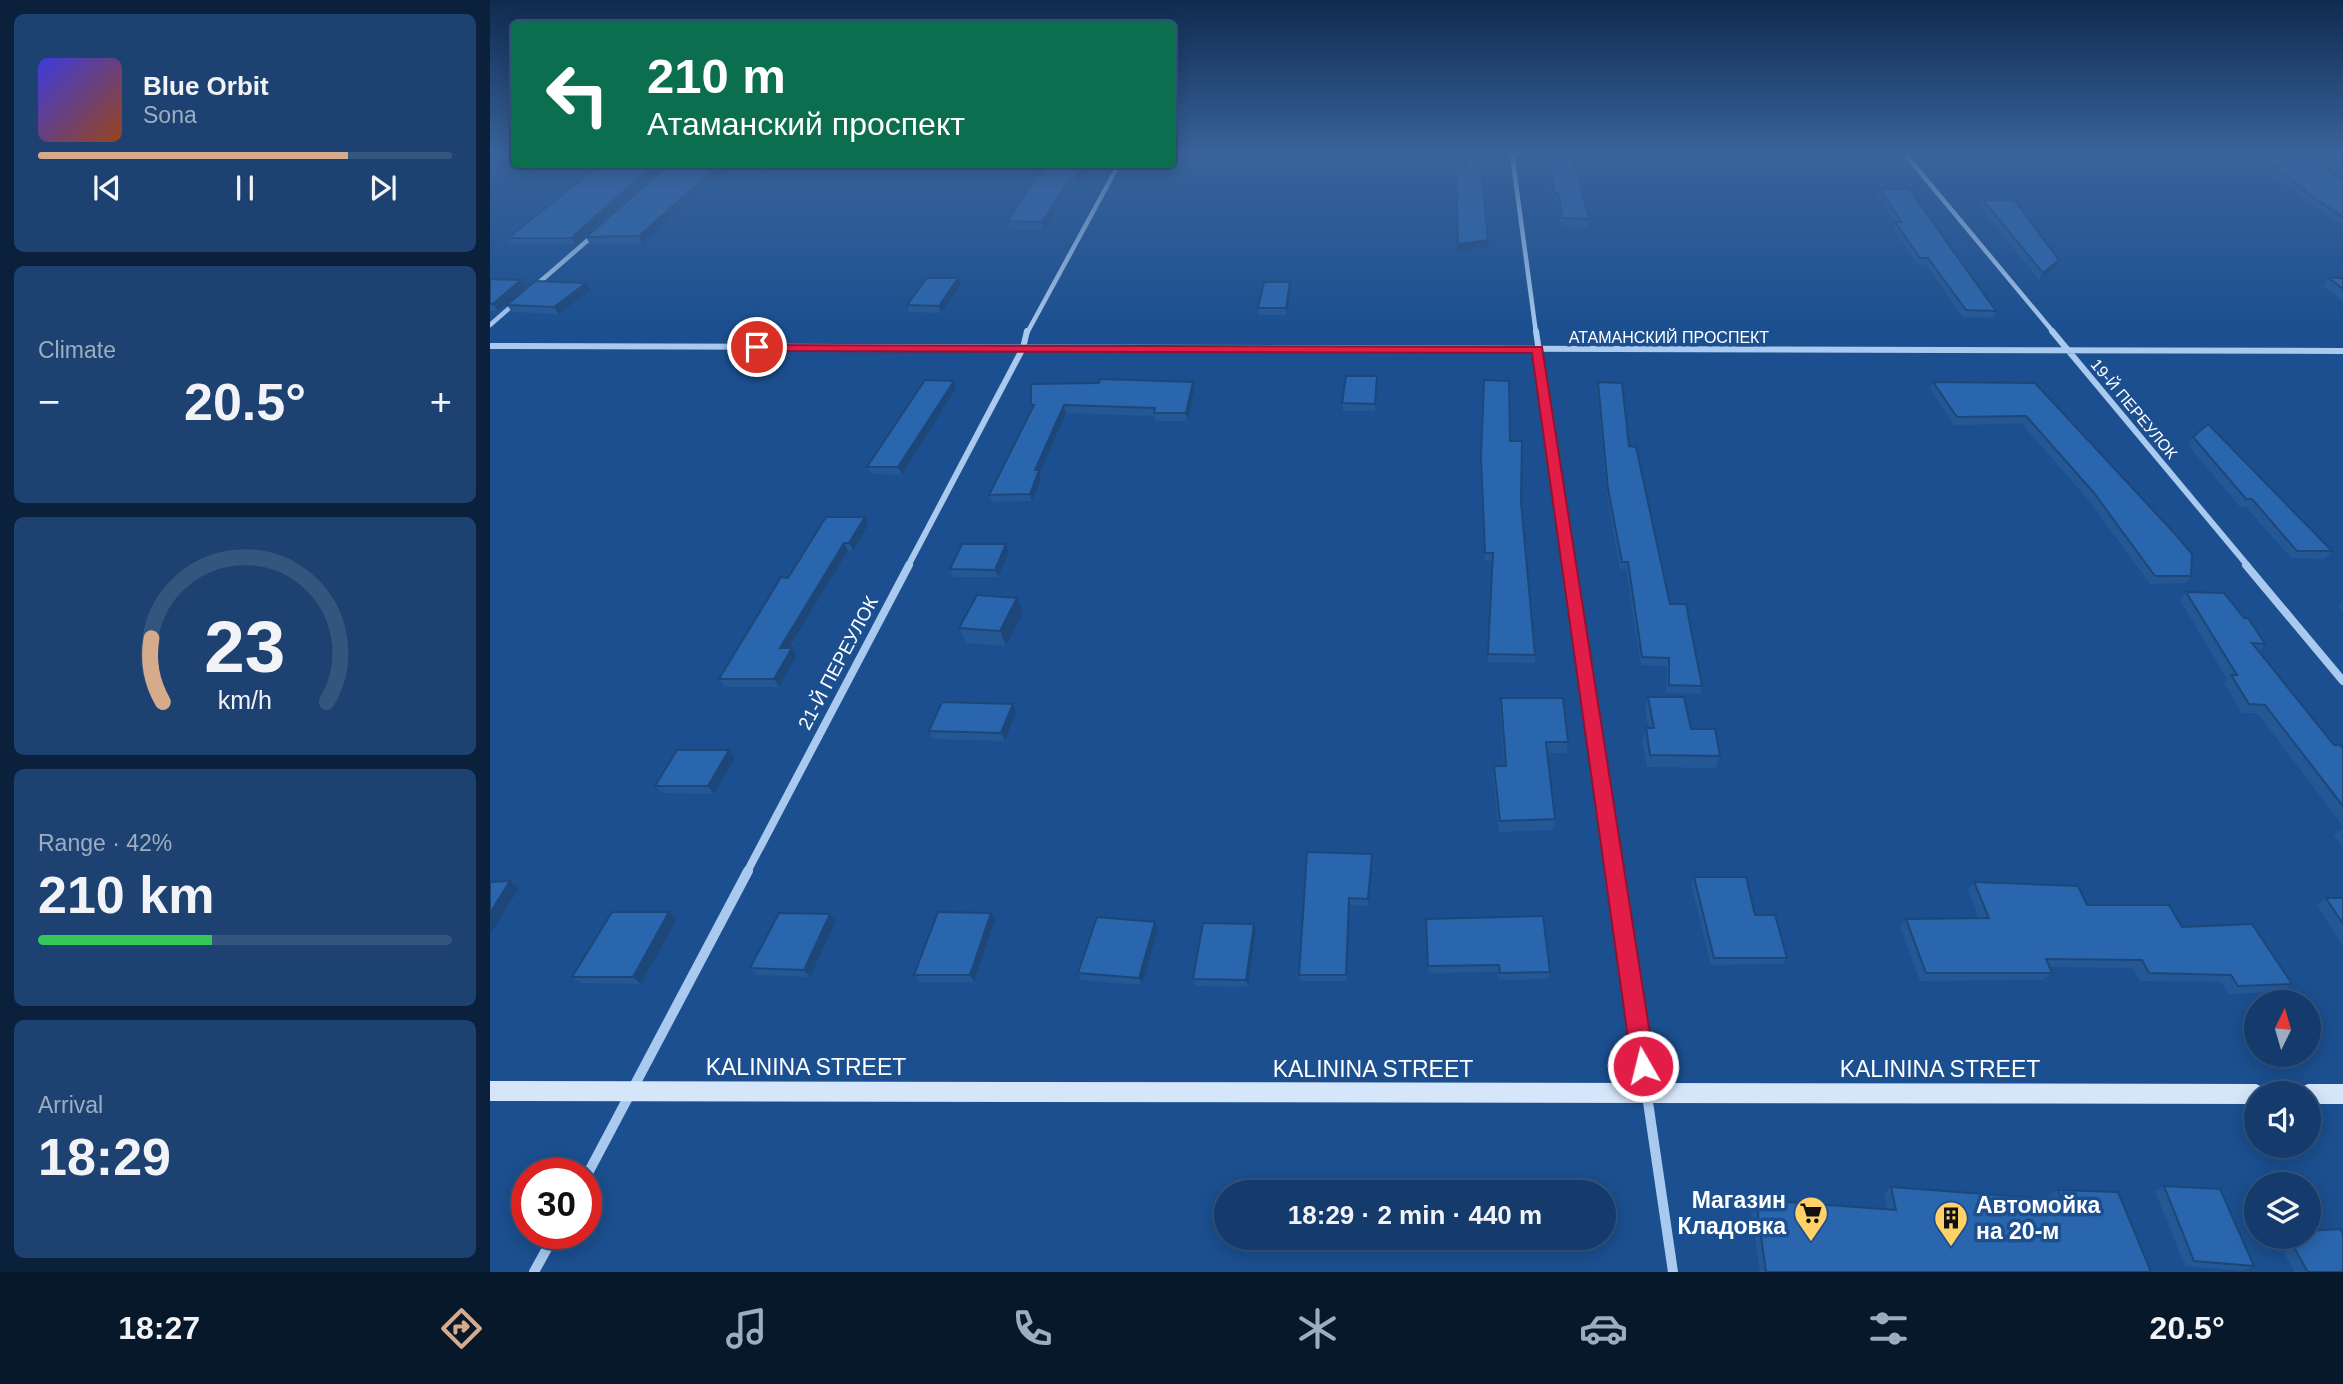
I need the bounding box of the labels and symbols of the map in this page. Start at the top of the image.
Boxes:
pin [727,317,787,377]
street label: АТАМАНСКИЙ ПРОСПЕКТ [1569,328,1769,346]
street label: 19-Й ПЕРЕУЛОК [2087,355,2182,463]
street label: 21-Й ПЕРЕУЛОК [794,593,882,733]
north arrow [2244,990,2320,1068]
position arrow [1606,1029,1680,1103]
street label: KALININA STREET [706,1054,906,1080]
street label: KALININA STREET [1273,1056,1473,1082]
street label: KALININA STREET [1840,1056,2040,1082]
speed limit sign: 30 [511,1158,602,1249]
place label: Магазин Кладовка [1677,1187,1786,1239]
place label: Автомойка на 20-м [1976,1192,2101,1244]
supermarket icon: Магазин Кладовка [1792,1194,1830,1243]
building icon: Автомойка на 20-м [1932,1199,1970,1248]

